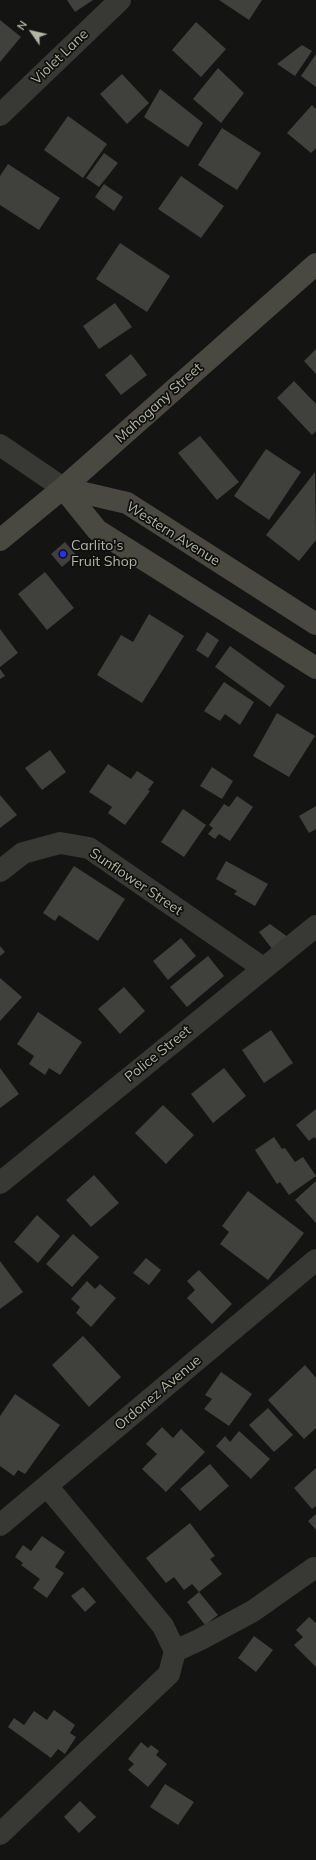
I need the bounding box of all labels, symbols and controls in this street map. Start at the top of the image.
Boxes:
north arrow [12,12,52,52]
text: N [14,18,30,33]
street label: Violet Lane [28,26,92,88]
street label: Mahogany Street [112,359,206,447]
street label: Western Avenue [123,498,223,570]
place label: Carlito's Fruit Shop [71,538,137,570]
marker: Carlito's Fruit Shop [58,549,68,559]
street label: Sunflower Street [86,845,186,919]
street label: Police Street [122,1022,194,1086]
street label: Ordonez Avenue [111,1352,205,1434]

